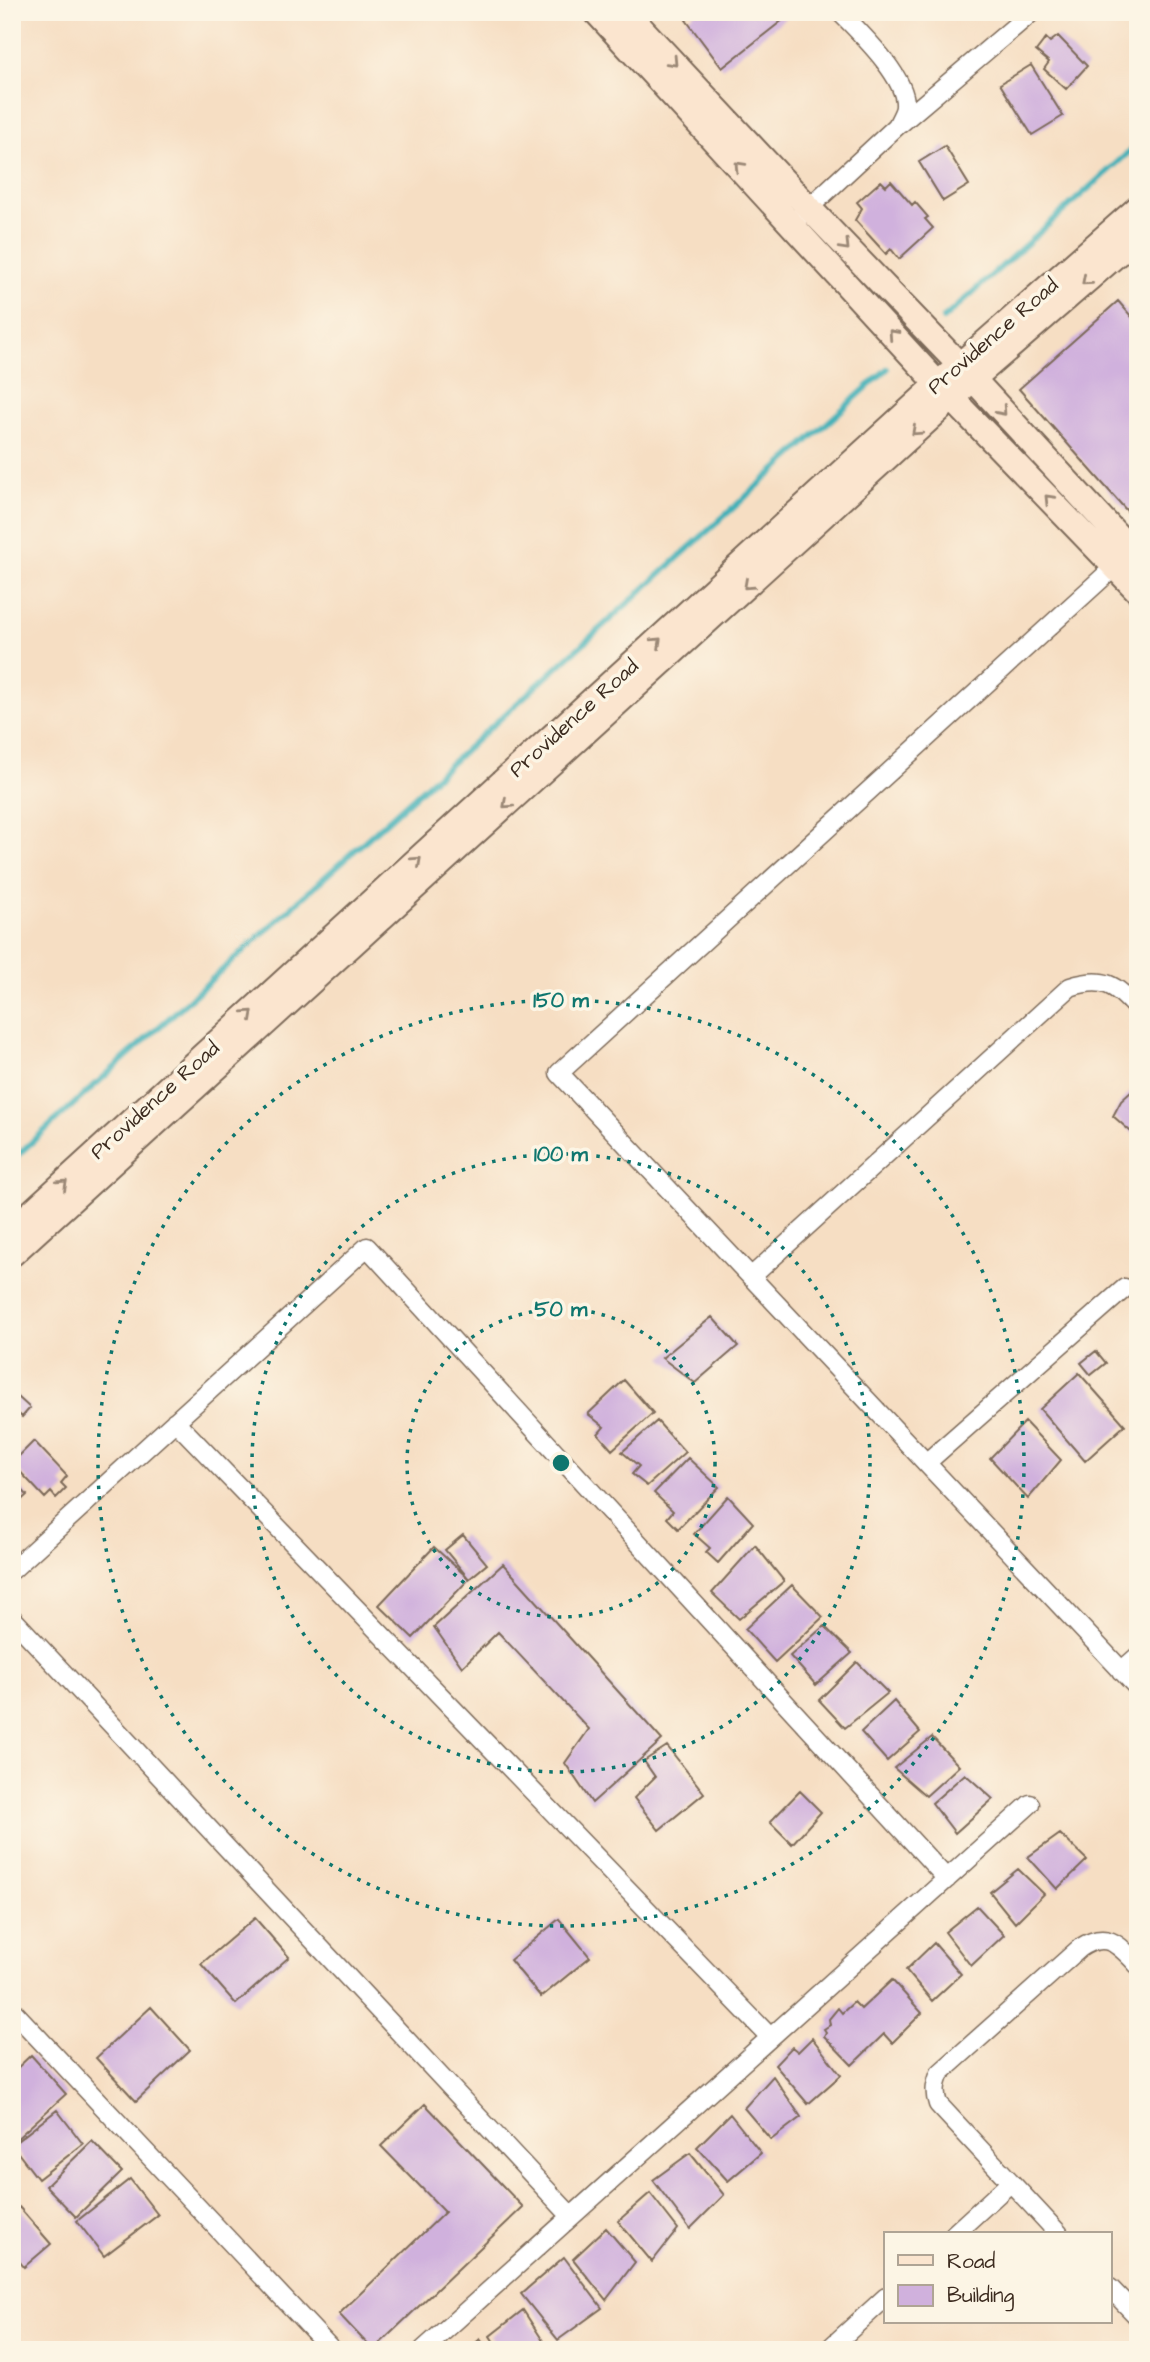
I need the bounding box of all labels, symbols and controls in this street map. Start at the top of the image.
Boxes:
one-way arrow [664,54,677,67]
one-way arrow [735,161,747,174]
one-way arrow [837,238,849,251]
street label: Providence Road [921,271,1065,401]
one-way arrow [1081,273,1094,285]
one-way arrow [889,329,901,342]
one-way arrow [994,403,1006,416]
one-way arrow [911,423,924,436]
one-way arrow [1045,494,1058,507]
one-way arrow [743,576,756,589]
one-way arrow [649,637,662,650]
street label: Providence Road [503,652,645,784]
one-way arrow [502,795,515,808]
one-way arrow [409,857,422,869]
text: 150 m [533,986,589,1015]
one-way arrow [240,1010,253,1022]
street label: Providence Road [84,1034,226,1166]
text: 100 m [534,1140,589,1169]
one-way arrow [55,1180,68,1192]
text: 50 m [535,1295,588,1324]
centre of rings [549,1451,573,1475]
legend [884,2232,1112,2324]
text: Road [947,2247,995,2276]
text: Building [947,2281,1015,2312]

